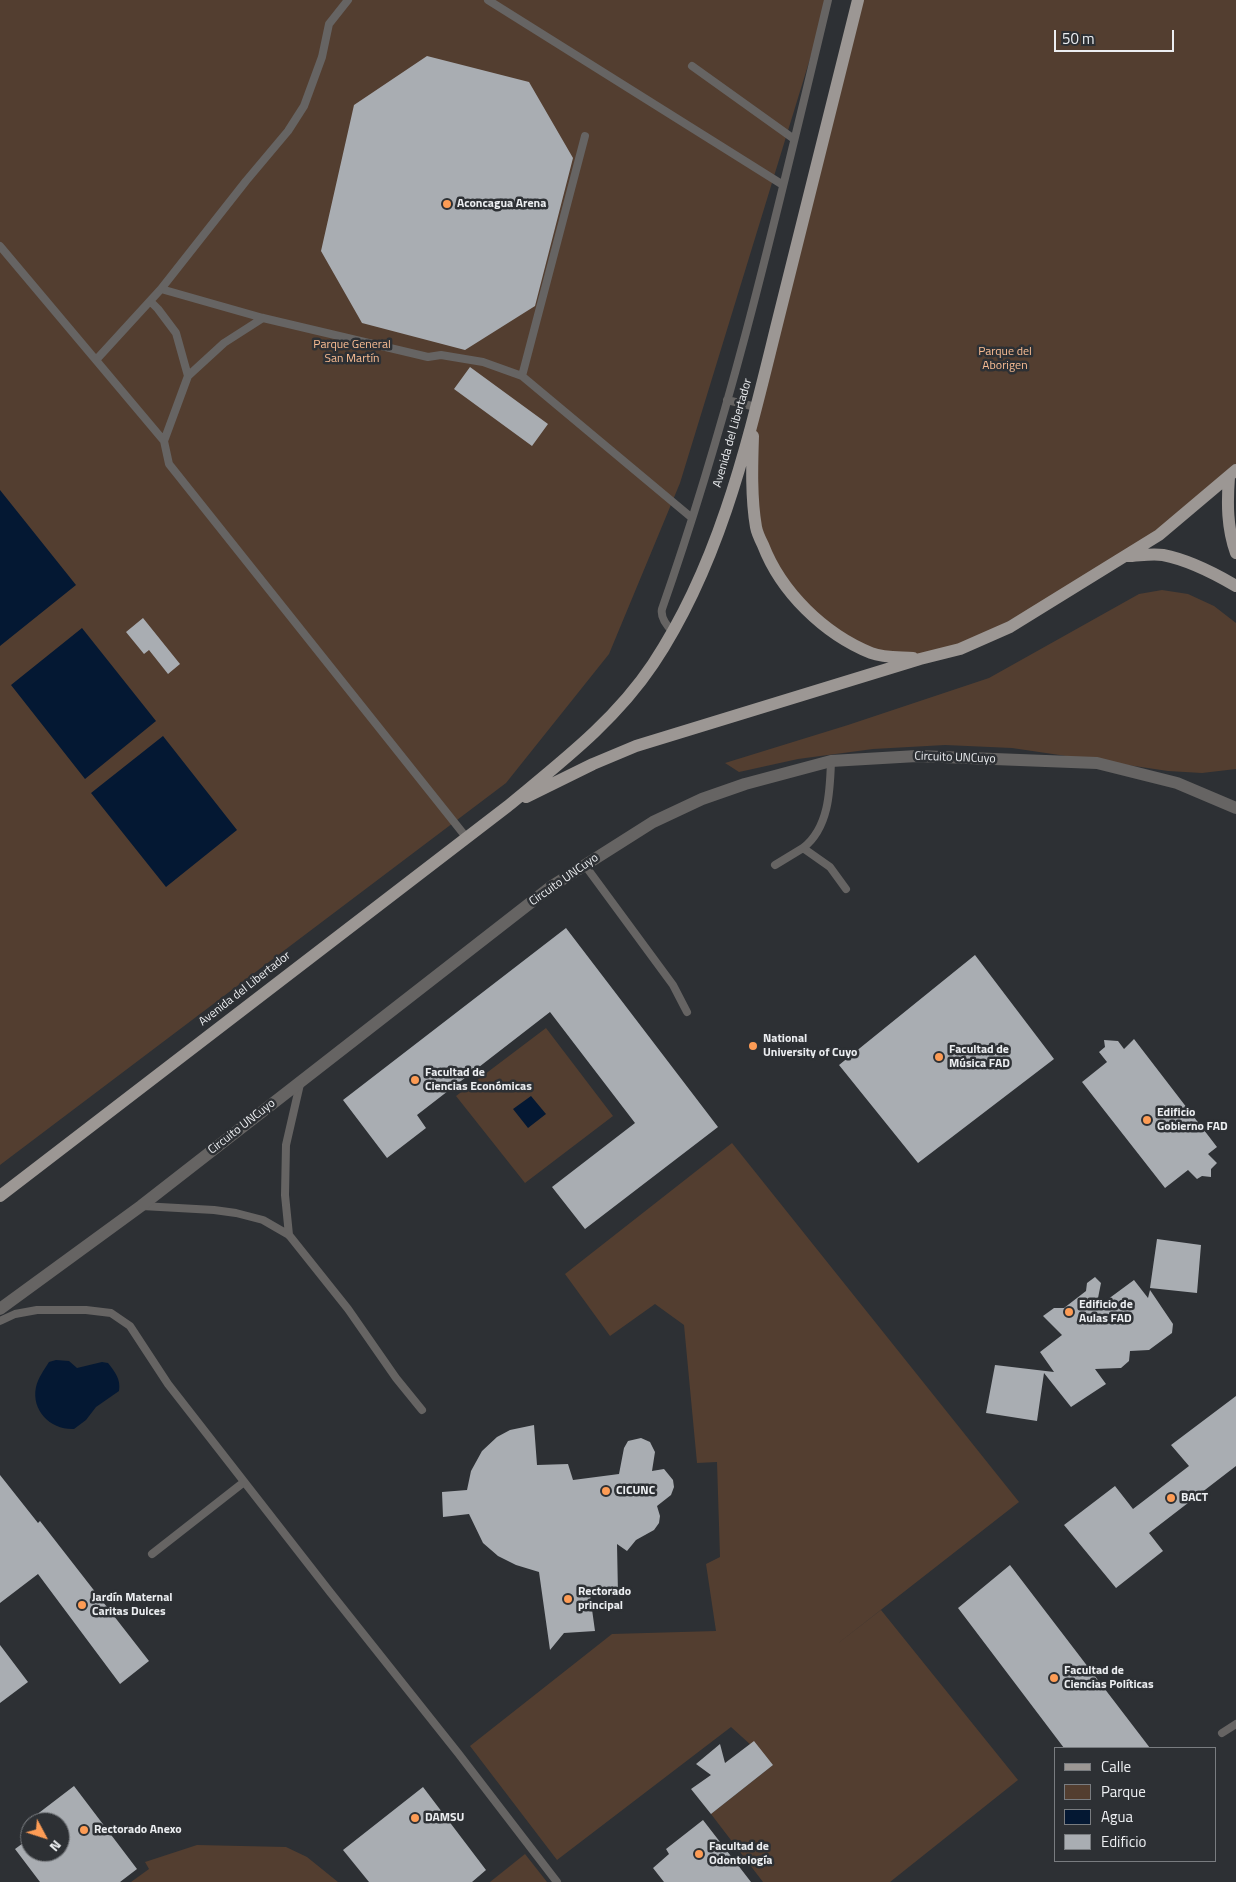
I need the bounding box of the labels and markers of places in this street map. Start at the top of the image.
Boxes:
place label: Aconcagua Arena [457,197,546,211]
marker: Aconcagua Arena [441,198,453,210]
place label: National University of Cuyo [763,1032,857,1060]
marker: National University of Cuyo [747,1040,759,1052]
place label: Facultad de Música FAD [949,1043,1010,1071]
marker: Facultad de Música FAD [933,1051,945,1063]
place label: Facultad de Ciencias Económicas [425,1066,532,1094]
marker: Facultad de Ciencias Económicas [409,1074,421,1086]
place label: Edificio Gobierno FAD [1157,1106,1228,1134]
marker: Edificio Gobierno FAD [1141,1114,1153,1126]
place label: Edificio de Aulas FAD [1079,1298,1133,1326]
marker: Edificio de Aulas FAD [1063,1306,1075,1318]
place label: CICUNC [616,1484,655,1498]
marker: CICUNC [600,1485,612,1497]
place label: BACT [1181,1491,1208,1505]
marker: BACT [1165,1492,1177,1504]
place label: Rectorado principal [578,1585,631,1613]
place label: Jardín Maternal Caritas Dulces [92,1591,173,1619]
marker: Rectorado principal [562,1593,574,1605]
marker: Jardín Maternal Caritas Dulces [76,1599,88,1611]
place label: Facultad de Ciencias Políticas [1064,1664,1154,1692]
marker: Facultad de Ciencias Políticas [1048,1672,1060,1684]
place label: DAMSU [425,1811,464,1825]
marker: DAMSU [409,1812,421,1824]
place label: Rectorado Anexo [94,1823,182,1837]
marker: Rectorado Anexo [78,1824,90,1836]
place label: Facultad de Odontología [709,1840,772,1868]
marker: Facultad de Odontología [693,1848,705,1860]

